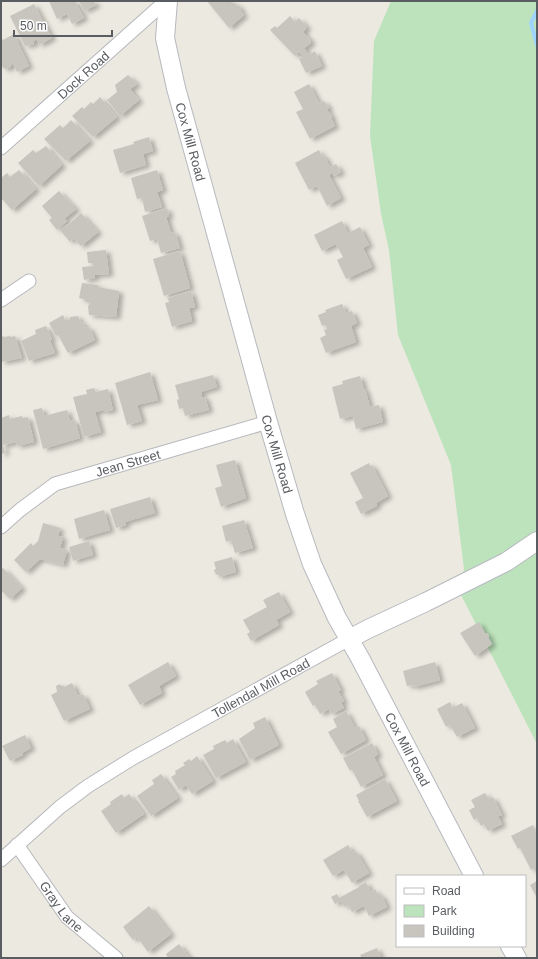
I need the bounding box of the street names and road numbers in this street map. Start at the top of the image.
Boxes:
street label: Dock Road [54,48,112,102]
street label: Cox Mill Road [173,101,209,183]
street label: Cox Mill Road [259,413,296,495]
street label: Jean Street [94,446,162,479]
street label: Tollendal Mill Road [209,655,312,721]
street label: Cox Mill Road [382,710,433,789]
street label: Gray Lane [37,878,86,935]

